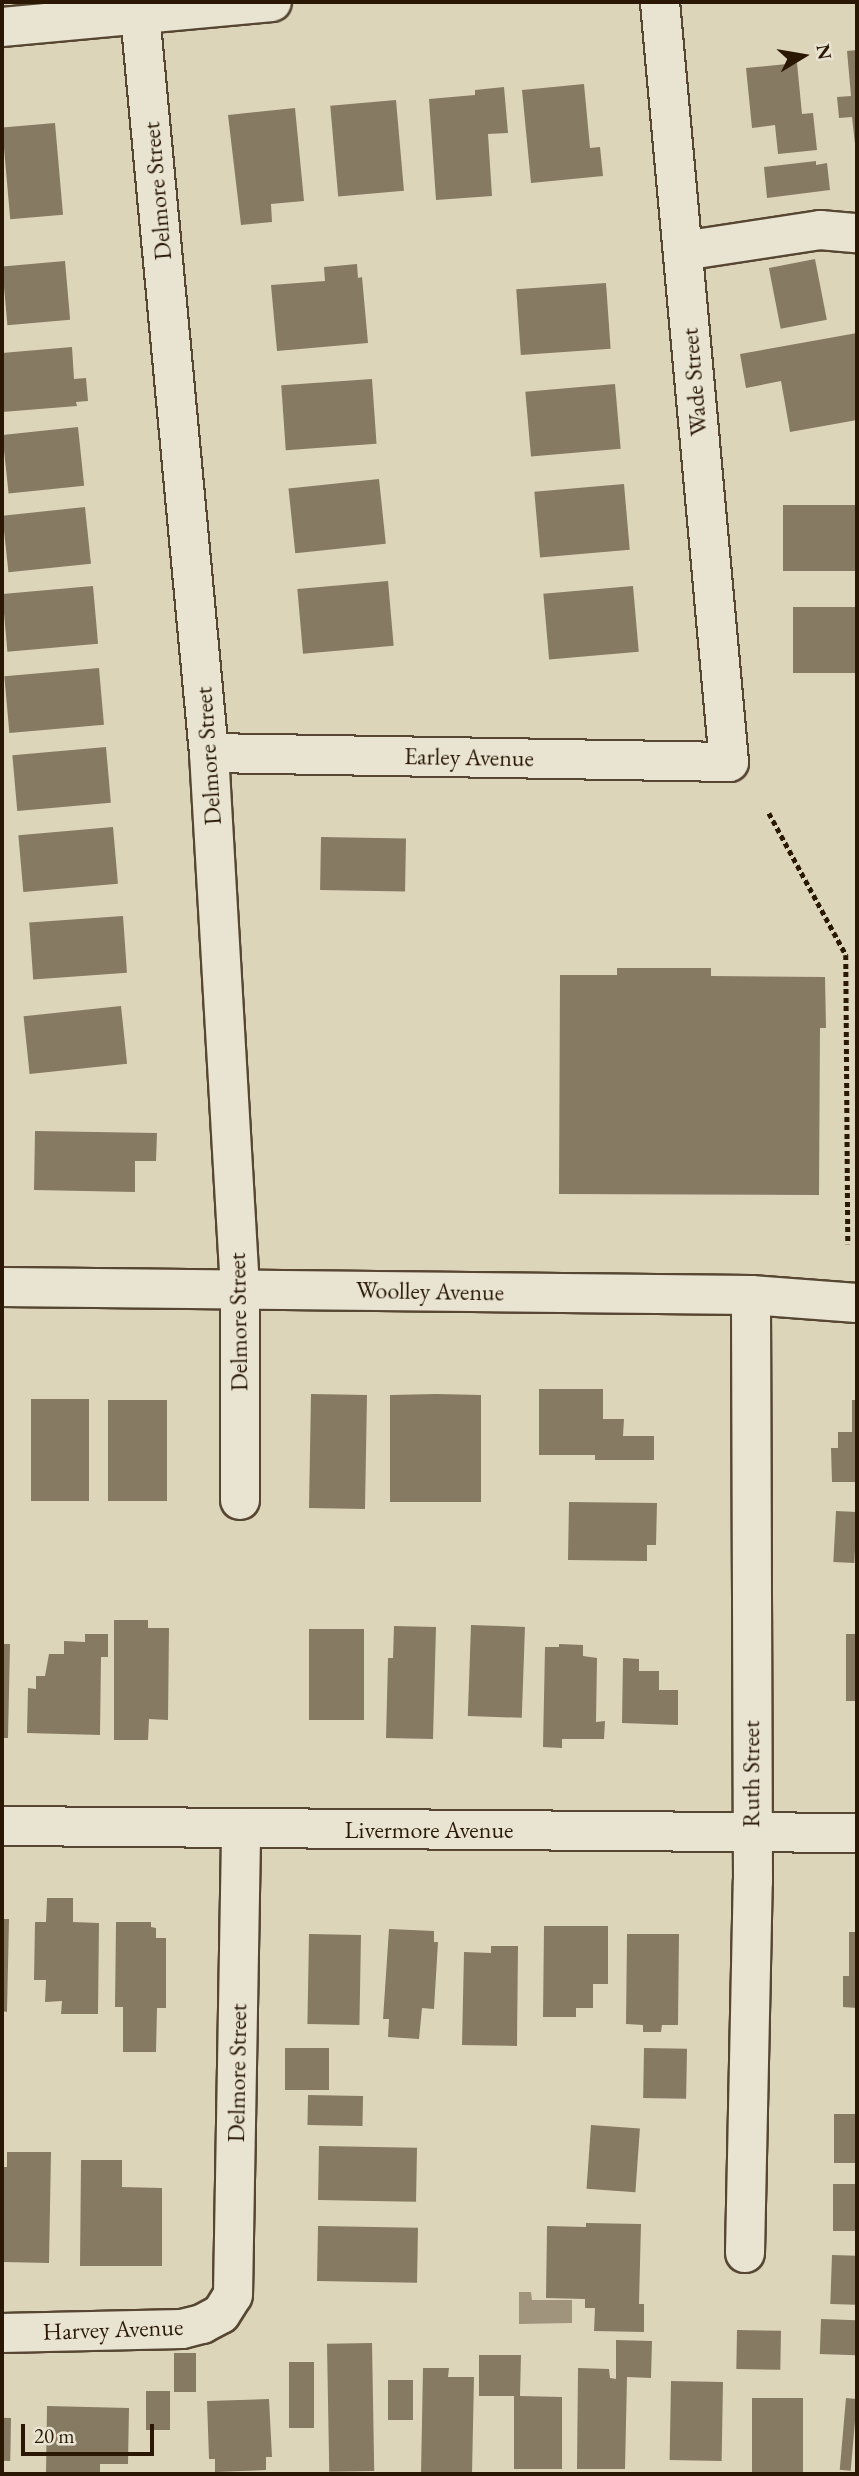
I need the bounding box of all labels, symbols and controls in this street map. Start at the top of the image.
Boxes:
north arrow [768,21,838,91]
text: N [810,42,838,62]
street label: Delmore Street [137,121,177,261]
street label: Wade Street [675,327,713,437]
street label: Delmore Street [189,686,227,826]
street label: Earley Avenue [404,741,534,773]
street label: Delmore Street [222,1252,254,1392]
street label: Woolley Avenue [356,1275,504,1307]
street label: Ruth Street [737,1720,765,1828]
street label: Livermore Avenue [345,1816,513,1844]
street label: Delmore Street [221,2003,253,2143]
street label: Harvey Avenue [42,2312,184,2346]
scale bar [24,2410,158,2454]
text: 20 m [34,2422,75,2449]

